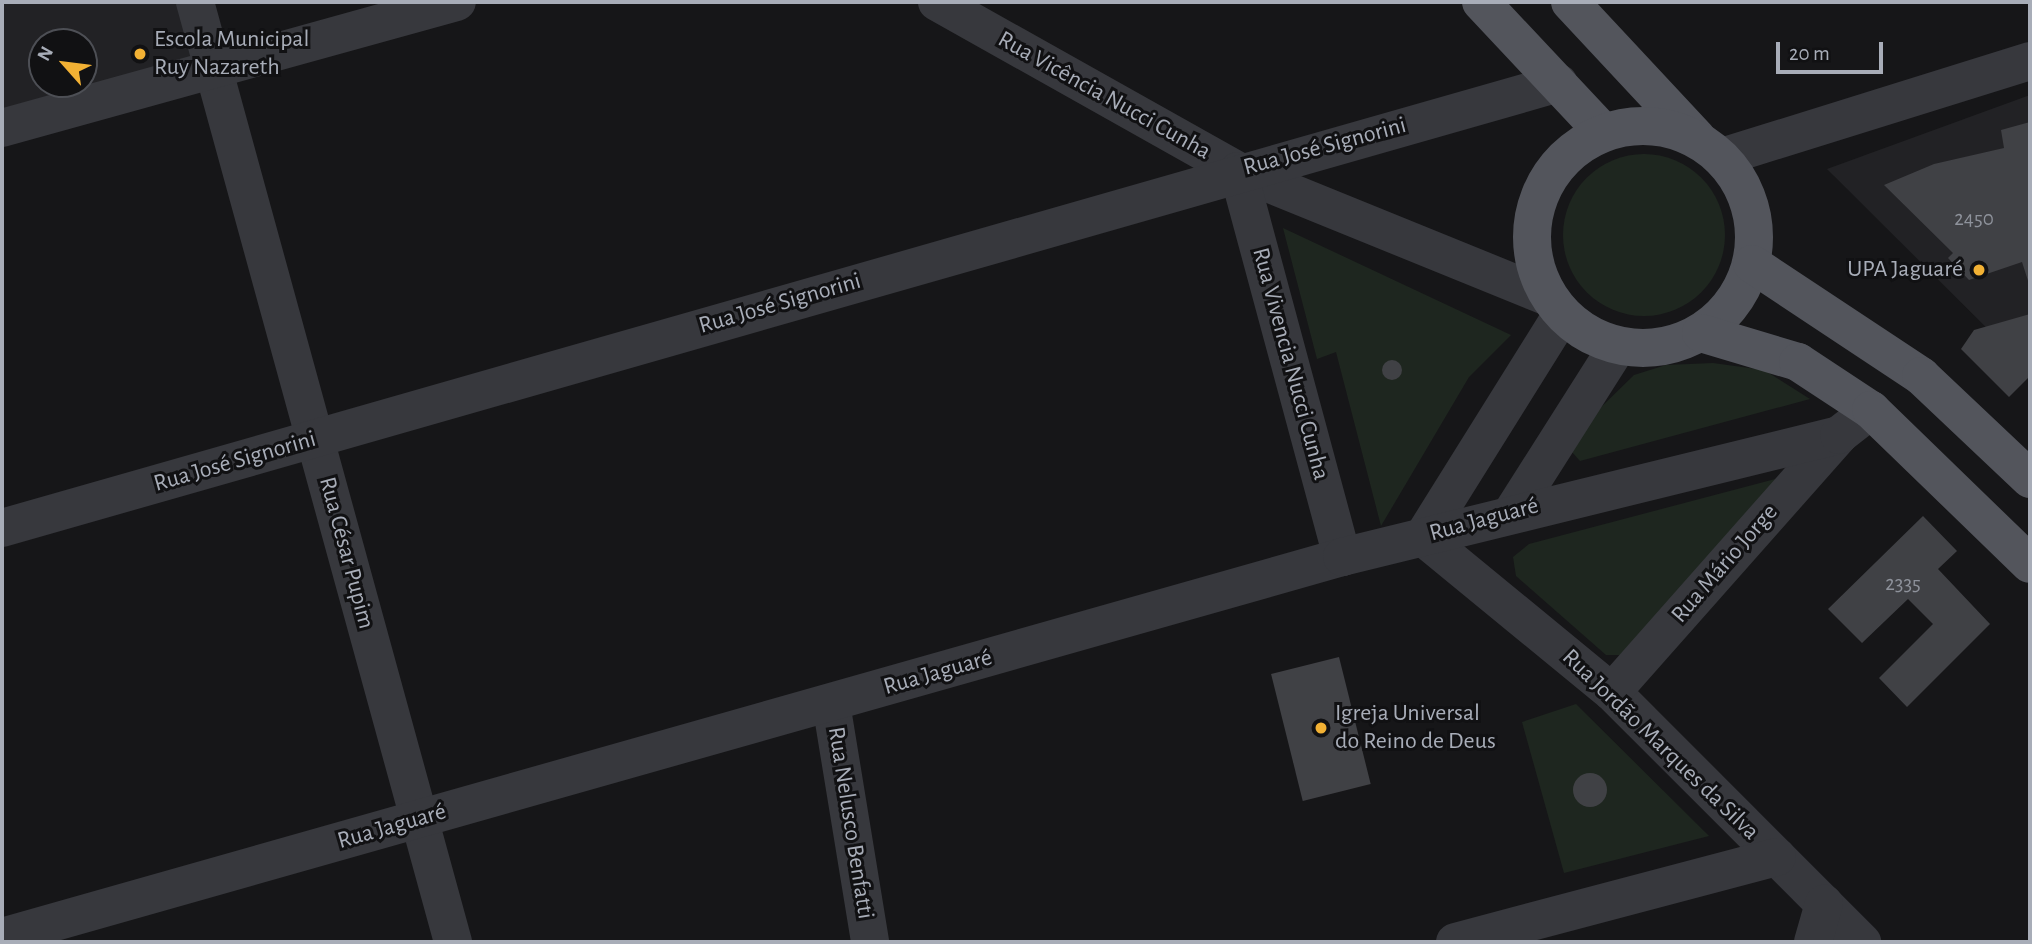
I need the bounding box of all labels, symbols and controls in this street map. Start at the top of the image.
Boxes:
street label: Rua Vicência Nucci Cunha [993,25,1215,167]
place label: Escola Municipal Ruy Nazareth [154,26,309,82]
north arrow [28,28,98,98]
scale bar [1780,28,1887,72]
text: 20 m [1789,43,1830,64]
text: N [34,44,57,64]
marker: Escola Municipal Ruy Nazareth [132,46,148,62]
street label: Rua José Signorini [1240,111,1410,183]
house number: 2450 [1954,206,1994,232]
street label: Rua Vivencia Nucci Cunha [1245,245,1335,483]
place label: UPA Jaguaré [1847,256,1963,284]
marker: UPA Jaguaré [1969,260,1989,280]
street label: Rua José Signorini [696,267,864,341]
street label: Rua José Signorini [151,425,319,499]
street label: Rua César Pupim [312,474,380,632]
street label: Rua Jaguaré [1426,492,1542,548]
street label: Rua Mário Jorge [1666,499,1784,629]
house number: 2335 [1885,571,1921,597]
street label: Rua Jordão Marques da Silva [1556,643,1764,847]
street label: Rua Jaguaré [880,644,996,702]
place label: Igreja Universal do Reino de Deus [1335,700,1496,756]
marker: Igreja Universal do Reino de Deus [1313,720,1329,736]
street label: Rua Nelusco Benfatti [821,725,879,921]
street label: Rua Jaguaré [334,798,450,856]

